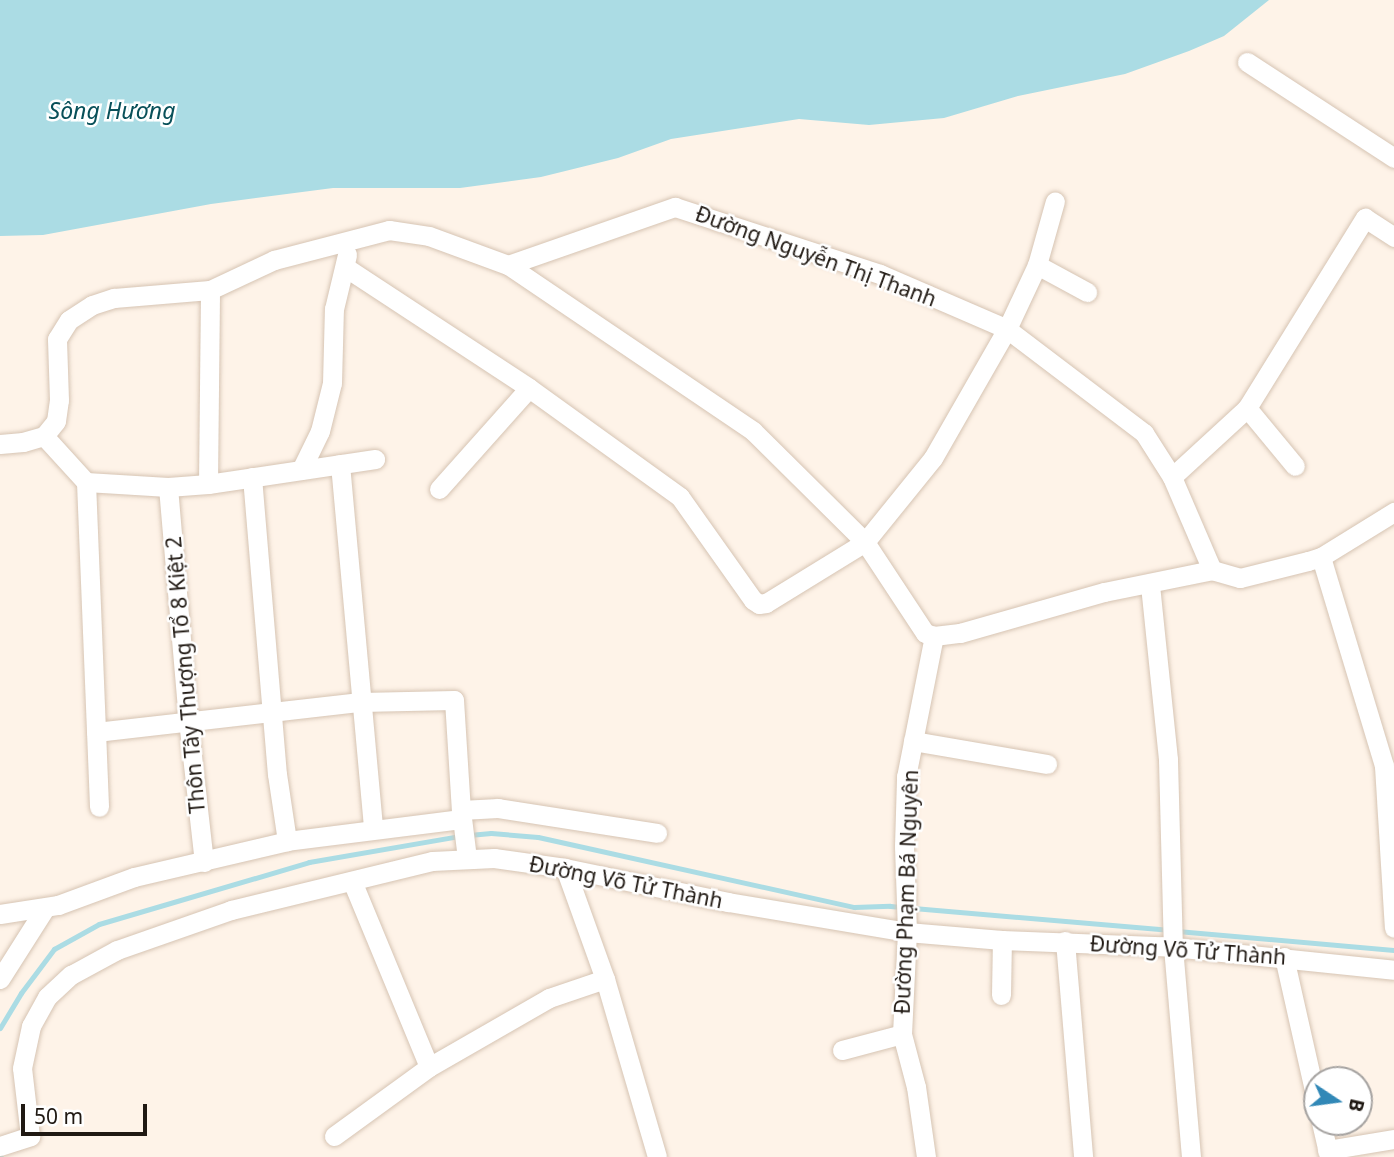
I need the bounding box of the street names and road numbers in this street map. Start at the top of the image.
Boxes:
street label: Đường Nguyễn Thị Thanh [692,201,940,311]
street label: Thôn Tây Thượng Tổ 8 Kiệt 2 [160,535,210,815]
street label: Đường Phạm Bá Nguyên [889,769,923,1015]
street label: Đường Võ Tử Thành [527,851,725,913]
street label: Đường Võ Tử Thành [1089,931,1287,969]

